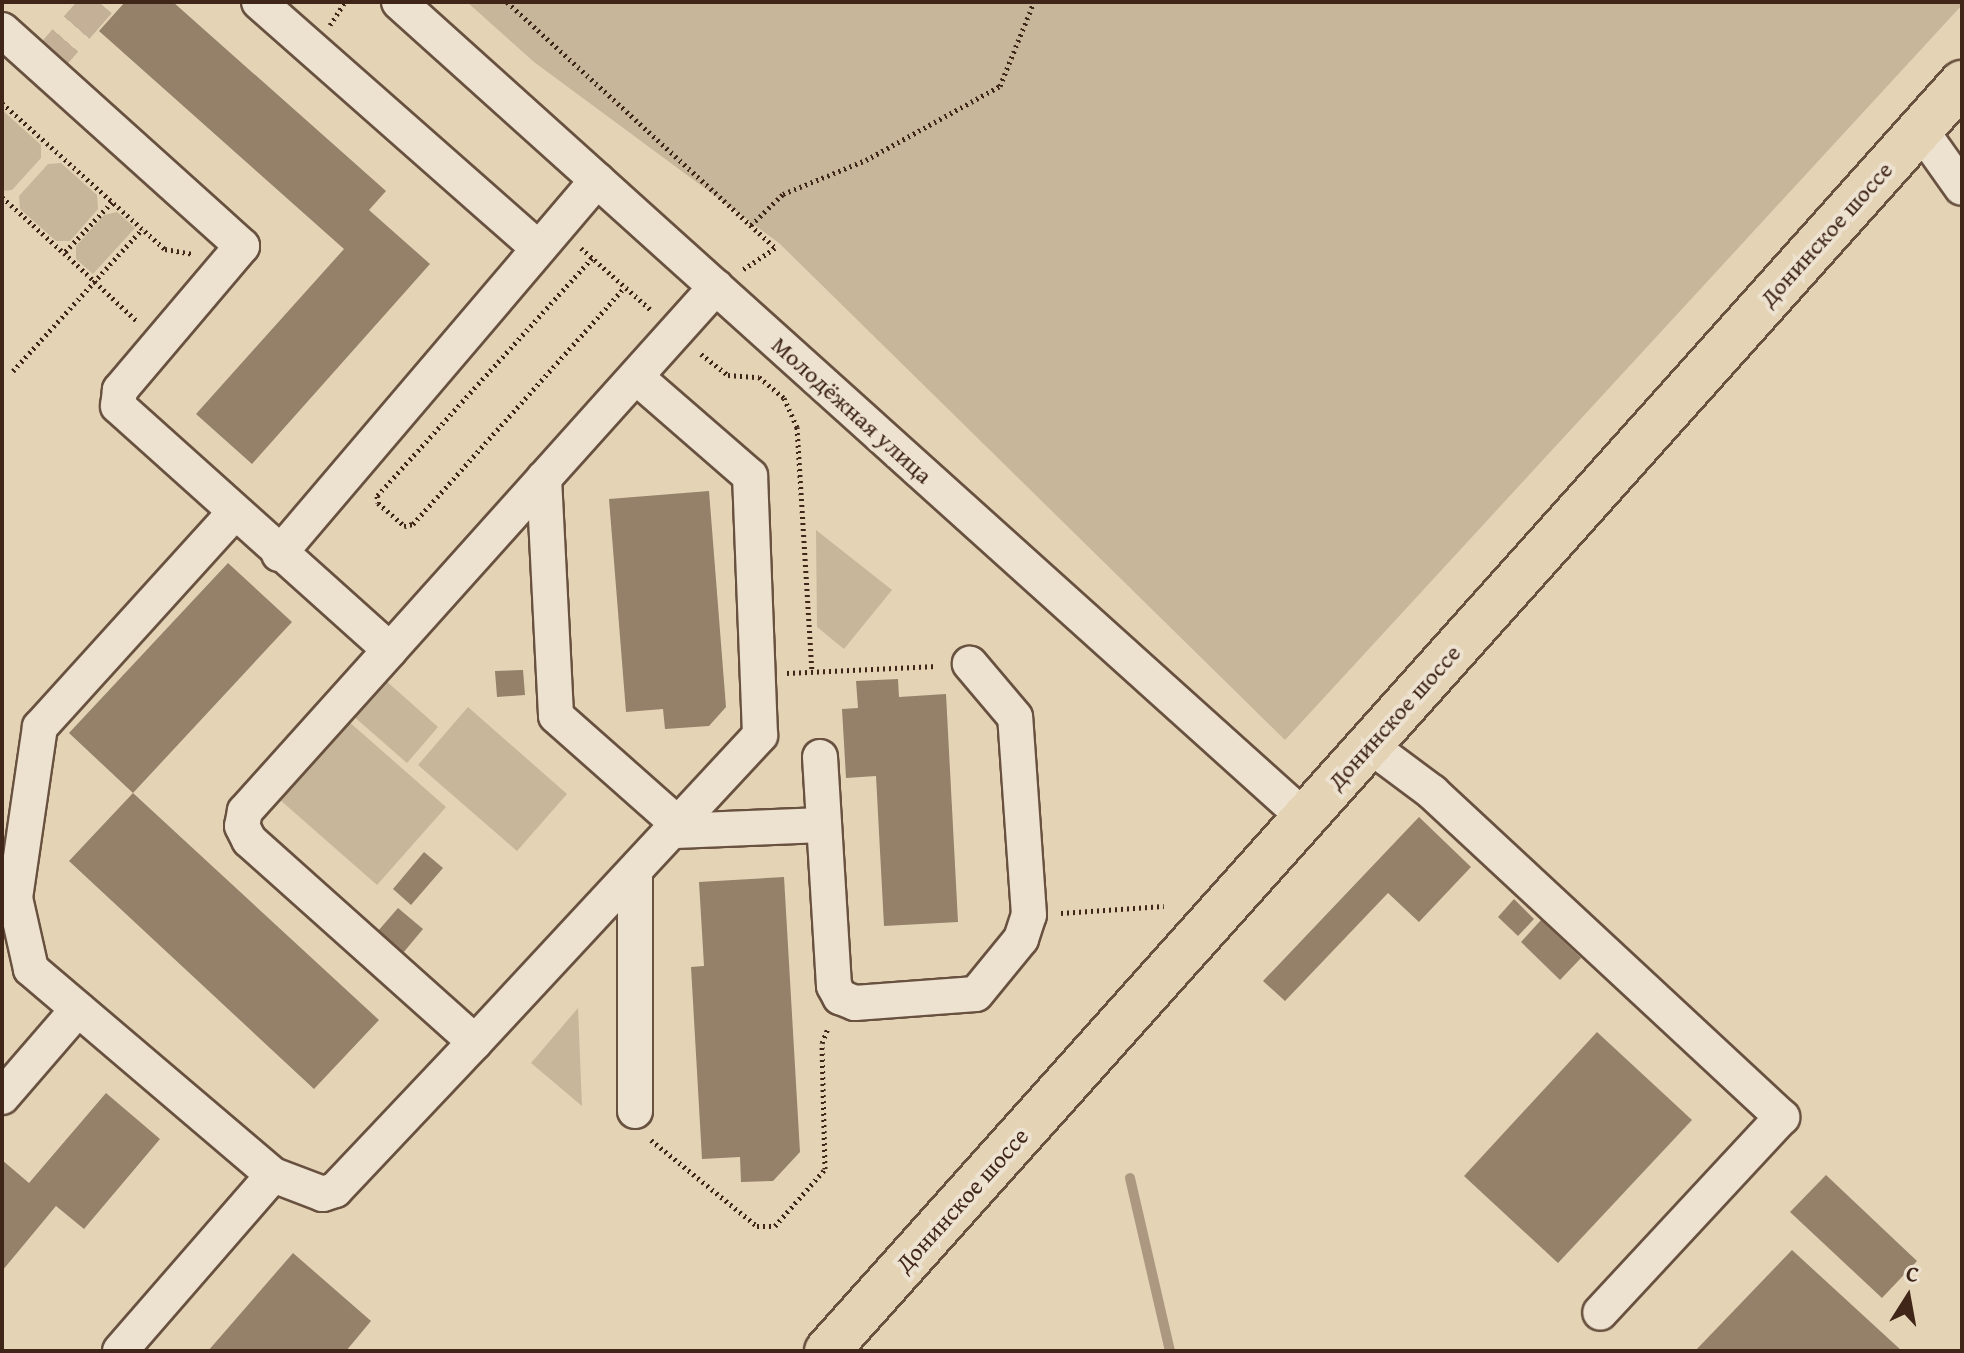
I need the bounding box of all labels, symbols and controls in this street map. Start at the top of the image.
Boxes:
street label: Донинское шоссе [1754,156,1898,312]
street label: Молодёжная улица [766,330,938,490]
street label: Донинское шоссе [1322,639,1466,795]
street label: Донинское шоссе [890,1122,1034,1278]
north arrow [1868,1257,1948,1337]
text: С [1903,1257,1922,1290]

